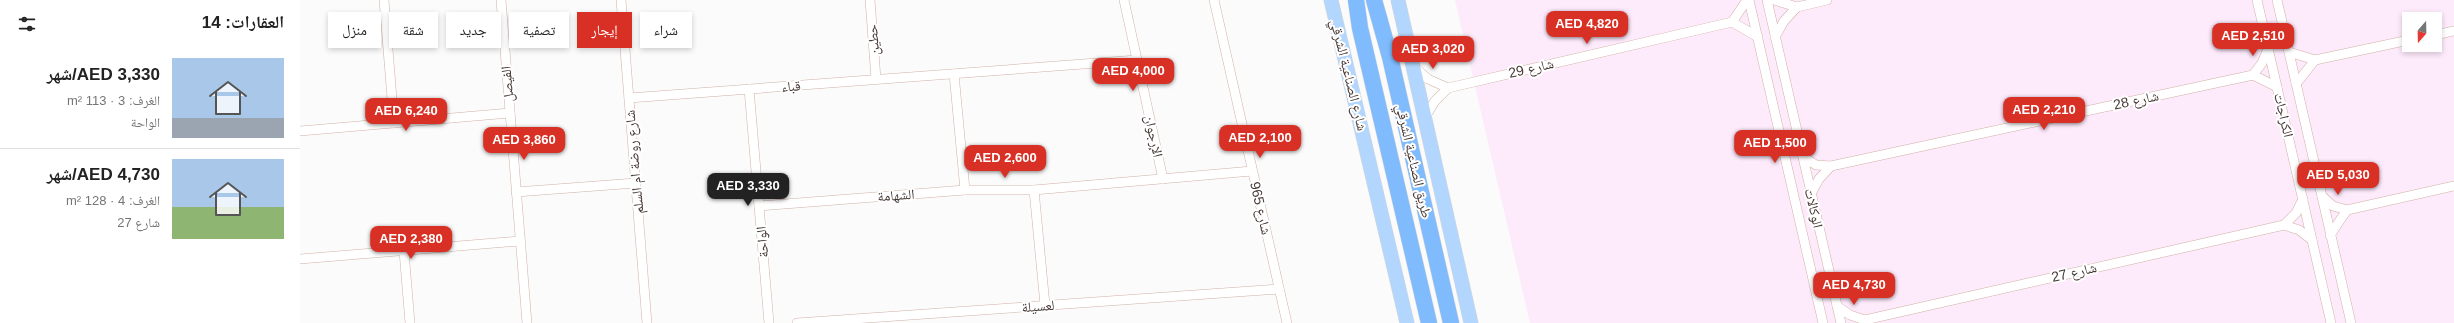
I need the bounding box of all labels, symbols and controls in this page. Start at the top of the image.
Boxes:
pin: AED 4,820 [1541,11,1633,45]
chip: منزل [328,12,381,48]
chip: شقة [389,12,438,48]
chip: جديد [446,12,501,48]
chip: تصفية [509,12,569,48]
chip: إيجار [577,12,632,48]
chip: شراء [640,12,692,48]
north arrow [2402,12,2442,52]
map controls [2402,12,2442,52]
icon: filters [16,13,38,35]
text: العقارات: 14 [202,13,284,32]
text: AED 4,820 [1555,16,1619,31]
street label: شارع الصناعية الشرقي [1324,18,1371,133]
pin: AED 2,510 [2207,23,2299,57]
street label: حطين [864,24,883,56]
text: AED 2,510 [2221,28,2285,43]
pin: AED 3,020 [1387,36,1479,70]
text: AED 3,020 [1401,41,1465,56]
street label: شارع 29 [1507,55,1556,83]
pin: AED 4,000 [1087,58,1179,92]
text: AED 4,000 [1101,63,1165,78]
text: AED 3,330/شهر [47,65,160,84]
street label: الفيصل [497,65,518,103]
icon: home [204,74,252,122]
street label: قباء [781,77,802,95]
street label: شارع 28 [2112,87,2161,115]
street label: الكراجات [2270,91,2297,139]
text: الغرف: 3 · 113 m² [67,93,160,108]
pin: AED 2,210 [1998,97,2090,131]
pin: AED 6,240 [360,98,452,132]
street label: طريق الصناعية الشرقي [1390,102,1435,220]
text: AED 2,210 [2012,102,2076,117]
text: AED 6,240 [374,103,438,118]
street label: شارع روضة ام السلم [621,109,649,215]
street label: الإرجوان [1141,113,1166,159]
text: الواحة [131,115,160,130]
pin: AED 2,100 [1214,125,1306,159]
pin: AED 3,860 [478,127,570,161]
text: AED 2,100 [1228,130,1292,145]
pin: AED 1,500 [1729,130,1821,164]
text: AED 3,860 [492,132,556,147]
text: AED 1,500 [1743,135,1807,150]
pin: AED 2,600 [959,145,1051,179]
text: AED 2,600 [973,150,1037,165]
pin: AED 5,030 [2292,162,2384,196]
text: AED 4,730/شهر [47,165,160,184]
text: AED 5,030 [2306,167,2370,182]
pin: AED 3,330 [702,173,794,207]
icon: home [204,175,252,223]
text: AED 3,330 [716,178,780,193]
street label: شارع 965 [1245,180,1275,236]
street label: الشهامة [877,186,915,204]
street label: الوكالات [1801,187,1826,230]
text: الغرف: 4 · 128 m² [66,193,160,208]
text: شارع 27 [117,215,160,230]
pin: AED 2,380 [365,226,457,260]
street label: الواحة [753,226,772,258]
text: AED 2,380 [379,231,443,246]
street label: شارع 27 [2050,259,2099,287]
pin: AED 4,730 [1808,272,1900,306]
text: AED 4,730 [1822,277,1886,292]
street label: لعسيلة [1021,297,1055,315]

